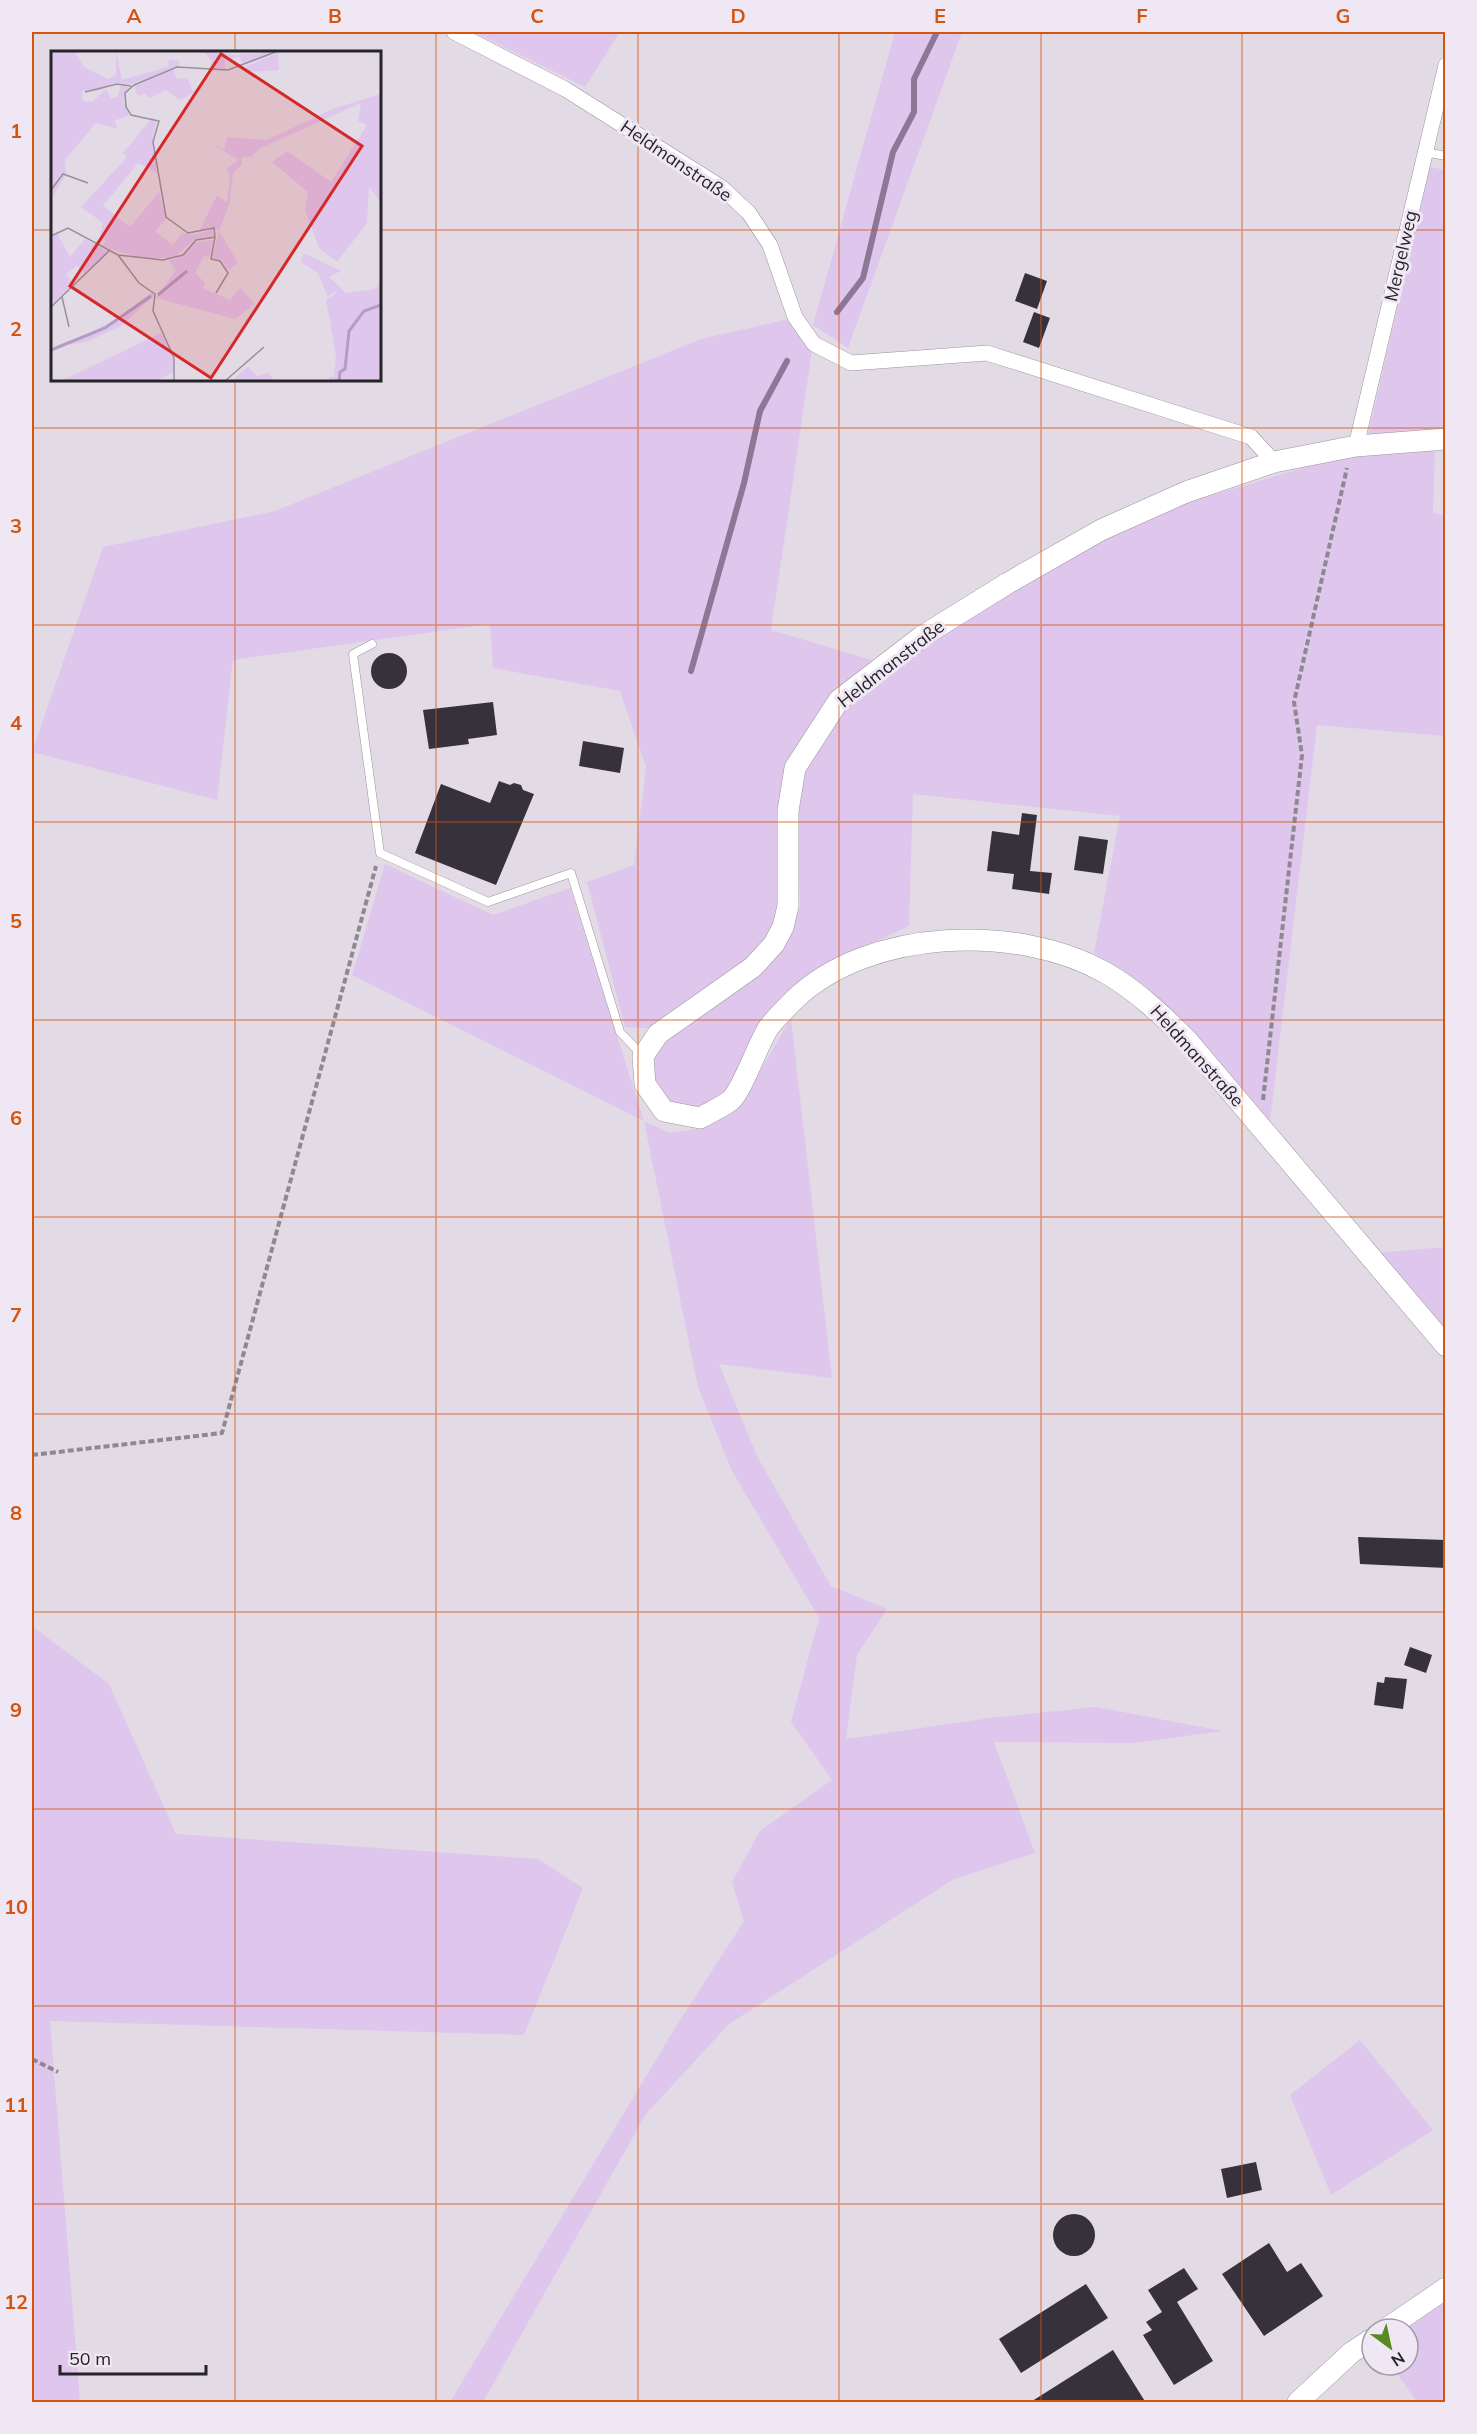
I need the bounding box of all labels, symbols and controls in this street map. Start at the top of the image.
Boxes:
text: A [127,3,142,28]
text: B [328,3,342,28]
text: C [530,3,544,28]
text: D [730,3,746,28]
text: E [934,3,946,28]
text: F [1136,3,1148,28]
text: G [1336,3,1350,28]
inset map [51,51,381,381]
street label: Heldmanstraße [616,115,736,206]
text: 1 [10,118,22,143]
street label: Mergelweg [1379,208,1422,304]
text: 2 [10,316,22,341]
text: 3 [10,513,22,538]
street label: Heldmanstraße [833,615,949,713]
text: 4 [10,710,22,735]
text: 5 [10,908,22,933]
street label: Heldmanstraße [1146,1000,1249,1111]
text: 6 [10,1105,22,1130]
text: 7 [10,1302,22,1327]
text: 8 [10,1500,22,1525]
text: 9 [10,1697,22,1722]
text: 10 [4,1894,28,1919]
text: 11 [4,2092,28,2117]
text: 12 [4,2289,28,2314]
north arrow [1360,2317,1420,2377]
scale bar [60,2338,206,2376]
text: 50 m [69,2347,111,2370]
text: N [1388,2348,1409,2371]

